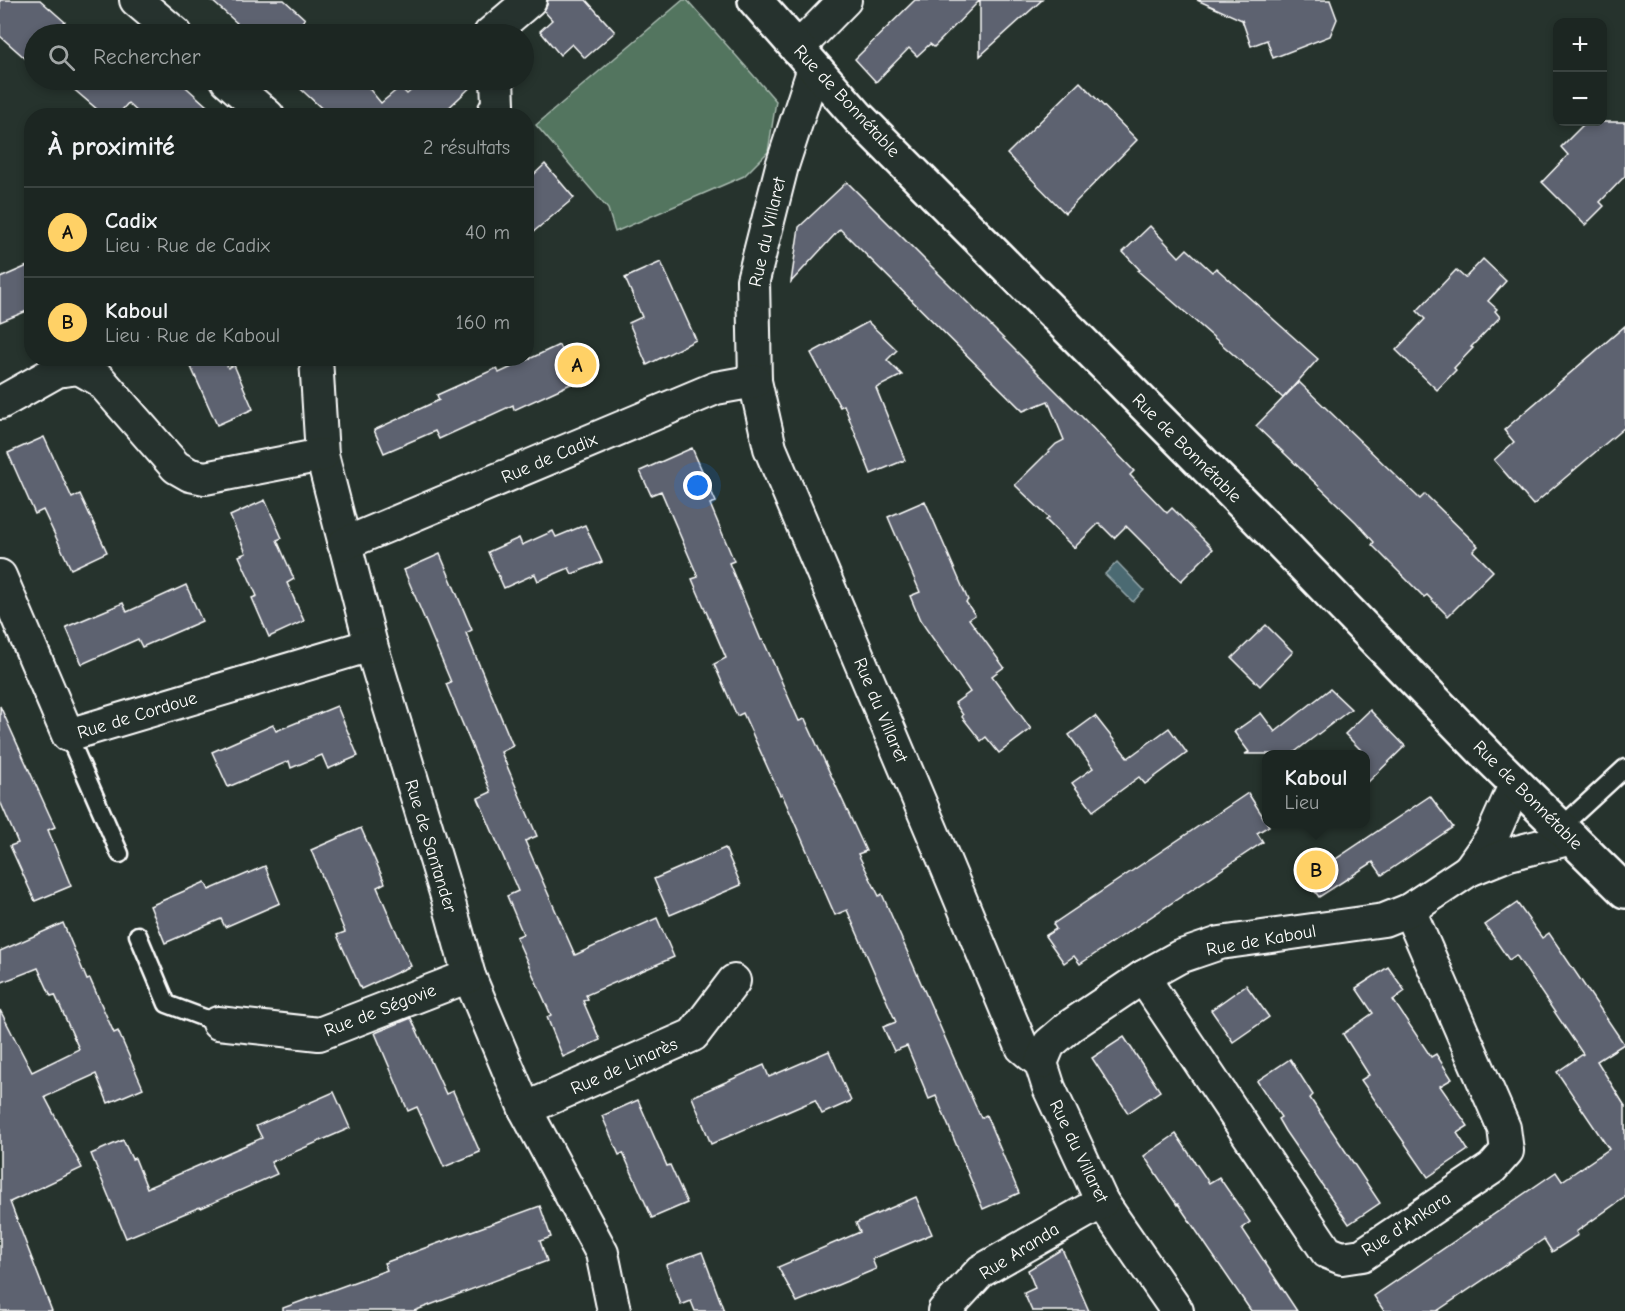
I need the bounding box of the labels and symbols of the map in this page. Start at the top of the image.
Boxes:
street label: Rue de Bonnétable [789,41,904,162]
street label: Rue du Villaret [745,175,790,289]
pin: A [558,342,596,388]
street label: Rue de Bonnétable [1128,389,1246,507]
street label: Rue de Cadix [498,429,601,488]
your location [683,471,712,500]
street label: Rue du Villaret [849,655,912,766]
street label: Rue de Cordoue [75,687,199,744]
street label: Rue de Bonnétable [1469,736,1587,854]
street label: Rue de Santander [400,777,461,916]
pin: B [1296,848,1336,892]
street label: Rue de Kaboul [1205,920,1318,960]
street label: Rue de Ségovie [321,980,439,1041]
street label: Rue de Linarès [567,1033,681,1099]
street label: Rue du Villaret [1045,1096,1113,1207]
street label: Rue d'Ankara [1358,1188,1455,1261]
street label: Rue Aranda [975,1219,1063,1284]

